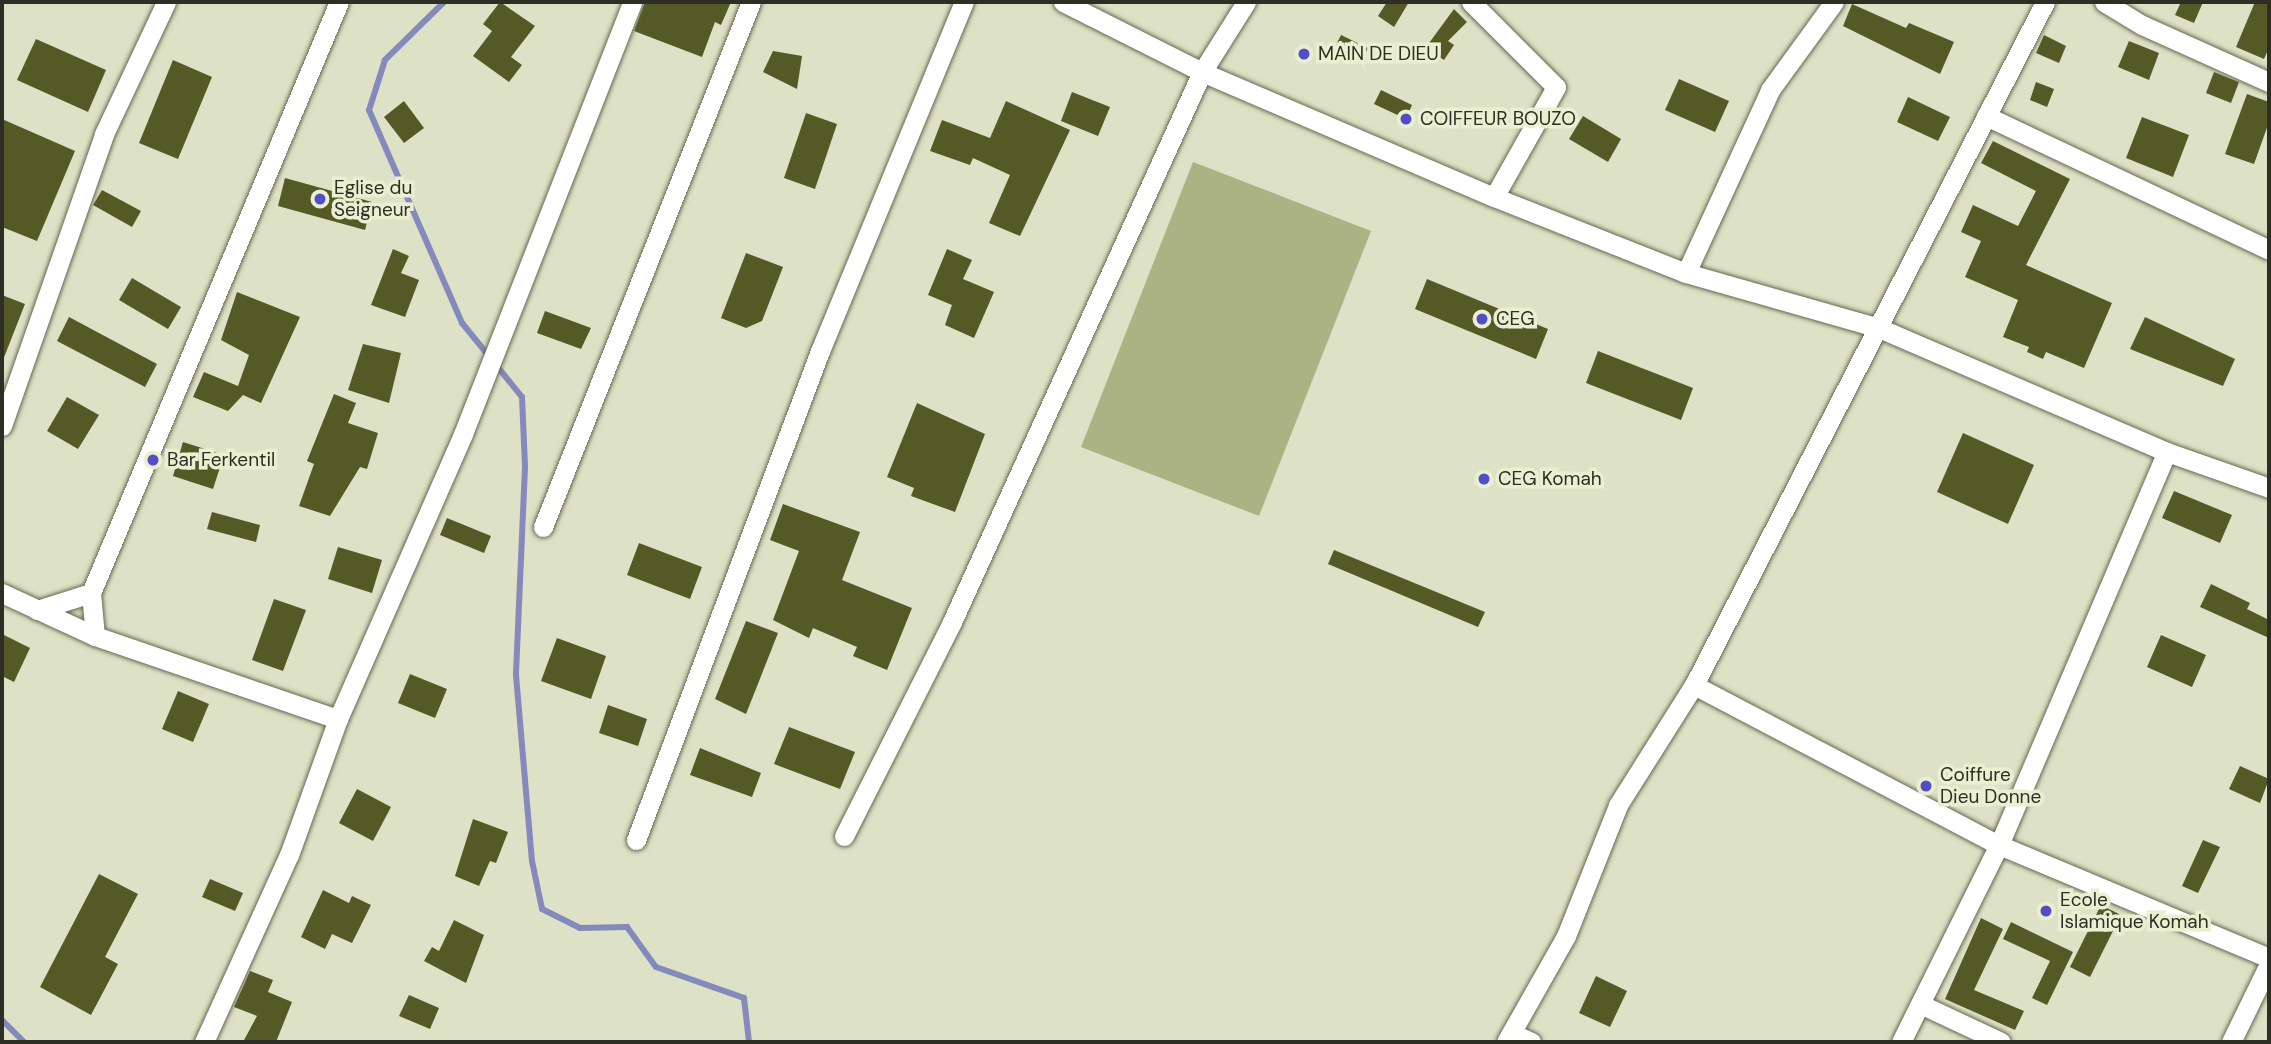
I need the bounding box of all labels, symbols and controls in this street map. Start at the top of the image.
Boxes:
place label: MAIN DE DIEU [1318,43,1439,65]
marker: MAIN DE DIEU [1296,46,1312,62]
place label: COIFFEUR BOUZO [1420,108,1576,130]
marker: COIFFEUR BOUZO [1398,111,1414,127]
place label: Eglise du Seigneur [334,177,412,221]
marker: Eglise du Seigneur [312,191,328,207]
place label: CEG [1496,308,1535,330]
marker: CEG [1474,311,1490,327]
place label: Bar Ferkentil [167,449,275,471]
marker: Bar Ferkentil [145,452,161,468]
place label: CEG Komah [1498,468,1602,490]
marker: CEG Komah [1476,471,1492,487]
place label: Coiffure Dieu Donne [1940,764,2041,808]
marker: Coiffure Dieu Donne [1918,778,1934,794]
place label: Ecole Islamique Komah [2060,889,2209,933]
marker: Ecole Islamique Komah [2038,903,2054,919]

